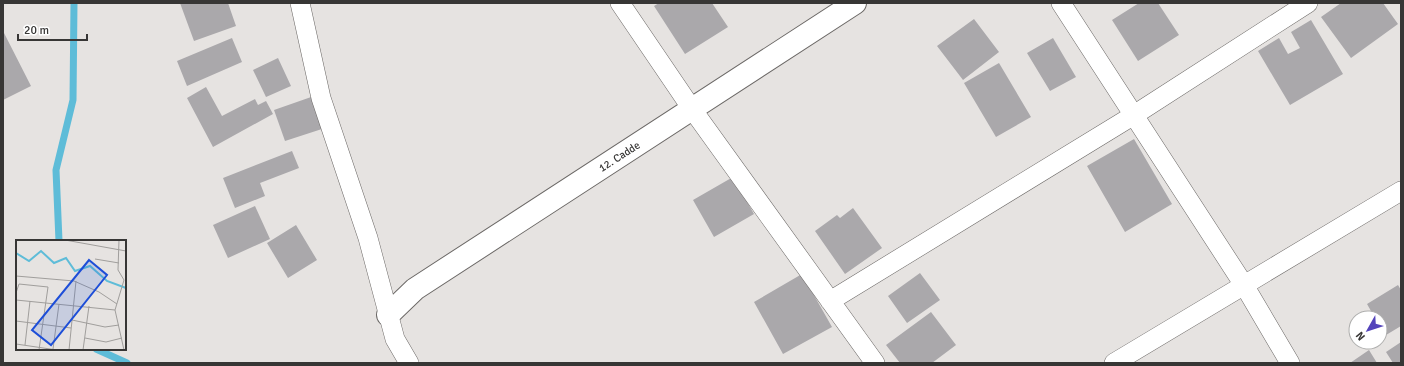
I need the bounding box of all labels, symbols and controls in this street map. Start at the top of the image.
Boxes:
scale bar [18,16,87,42]
text: 20 m [24,23,49,38]
street label: 12. Cadde [596,139,643,175]
inset map [16,240,126,350]
north arrow [1348,310,1388,350]
text: N [1353,329,1368,343]

